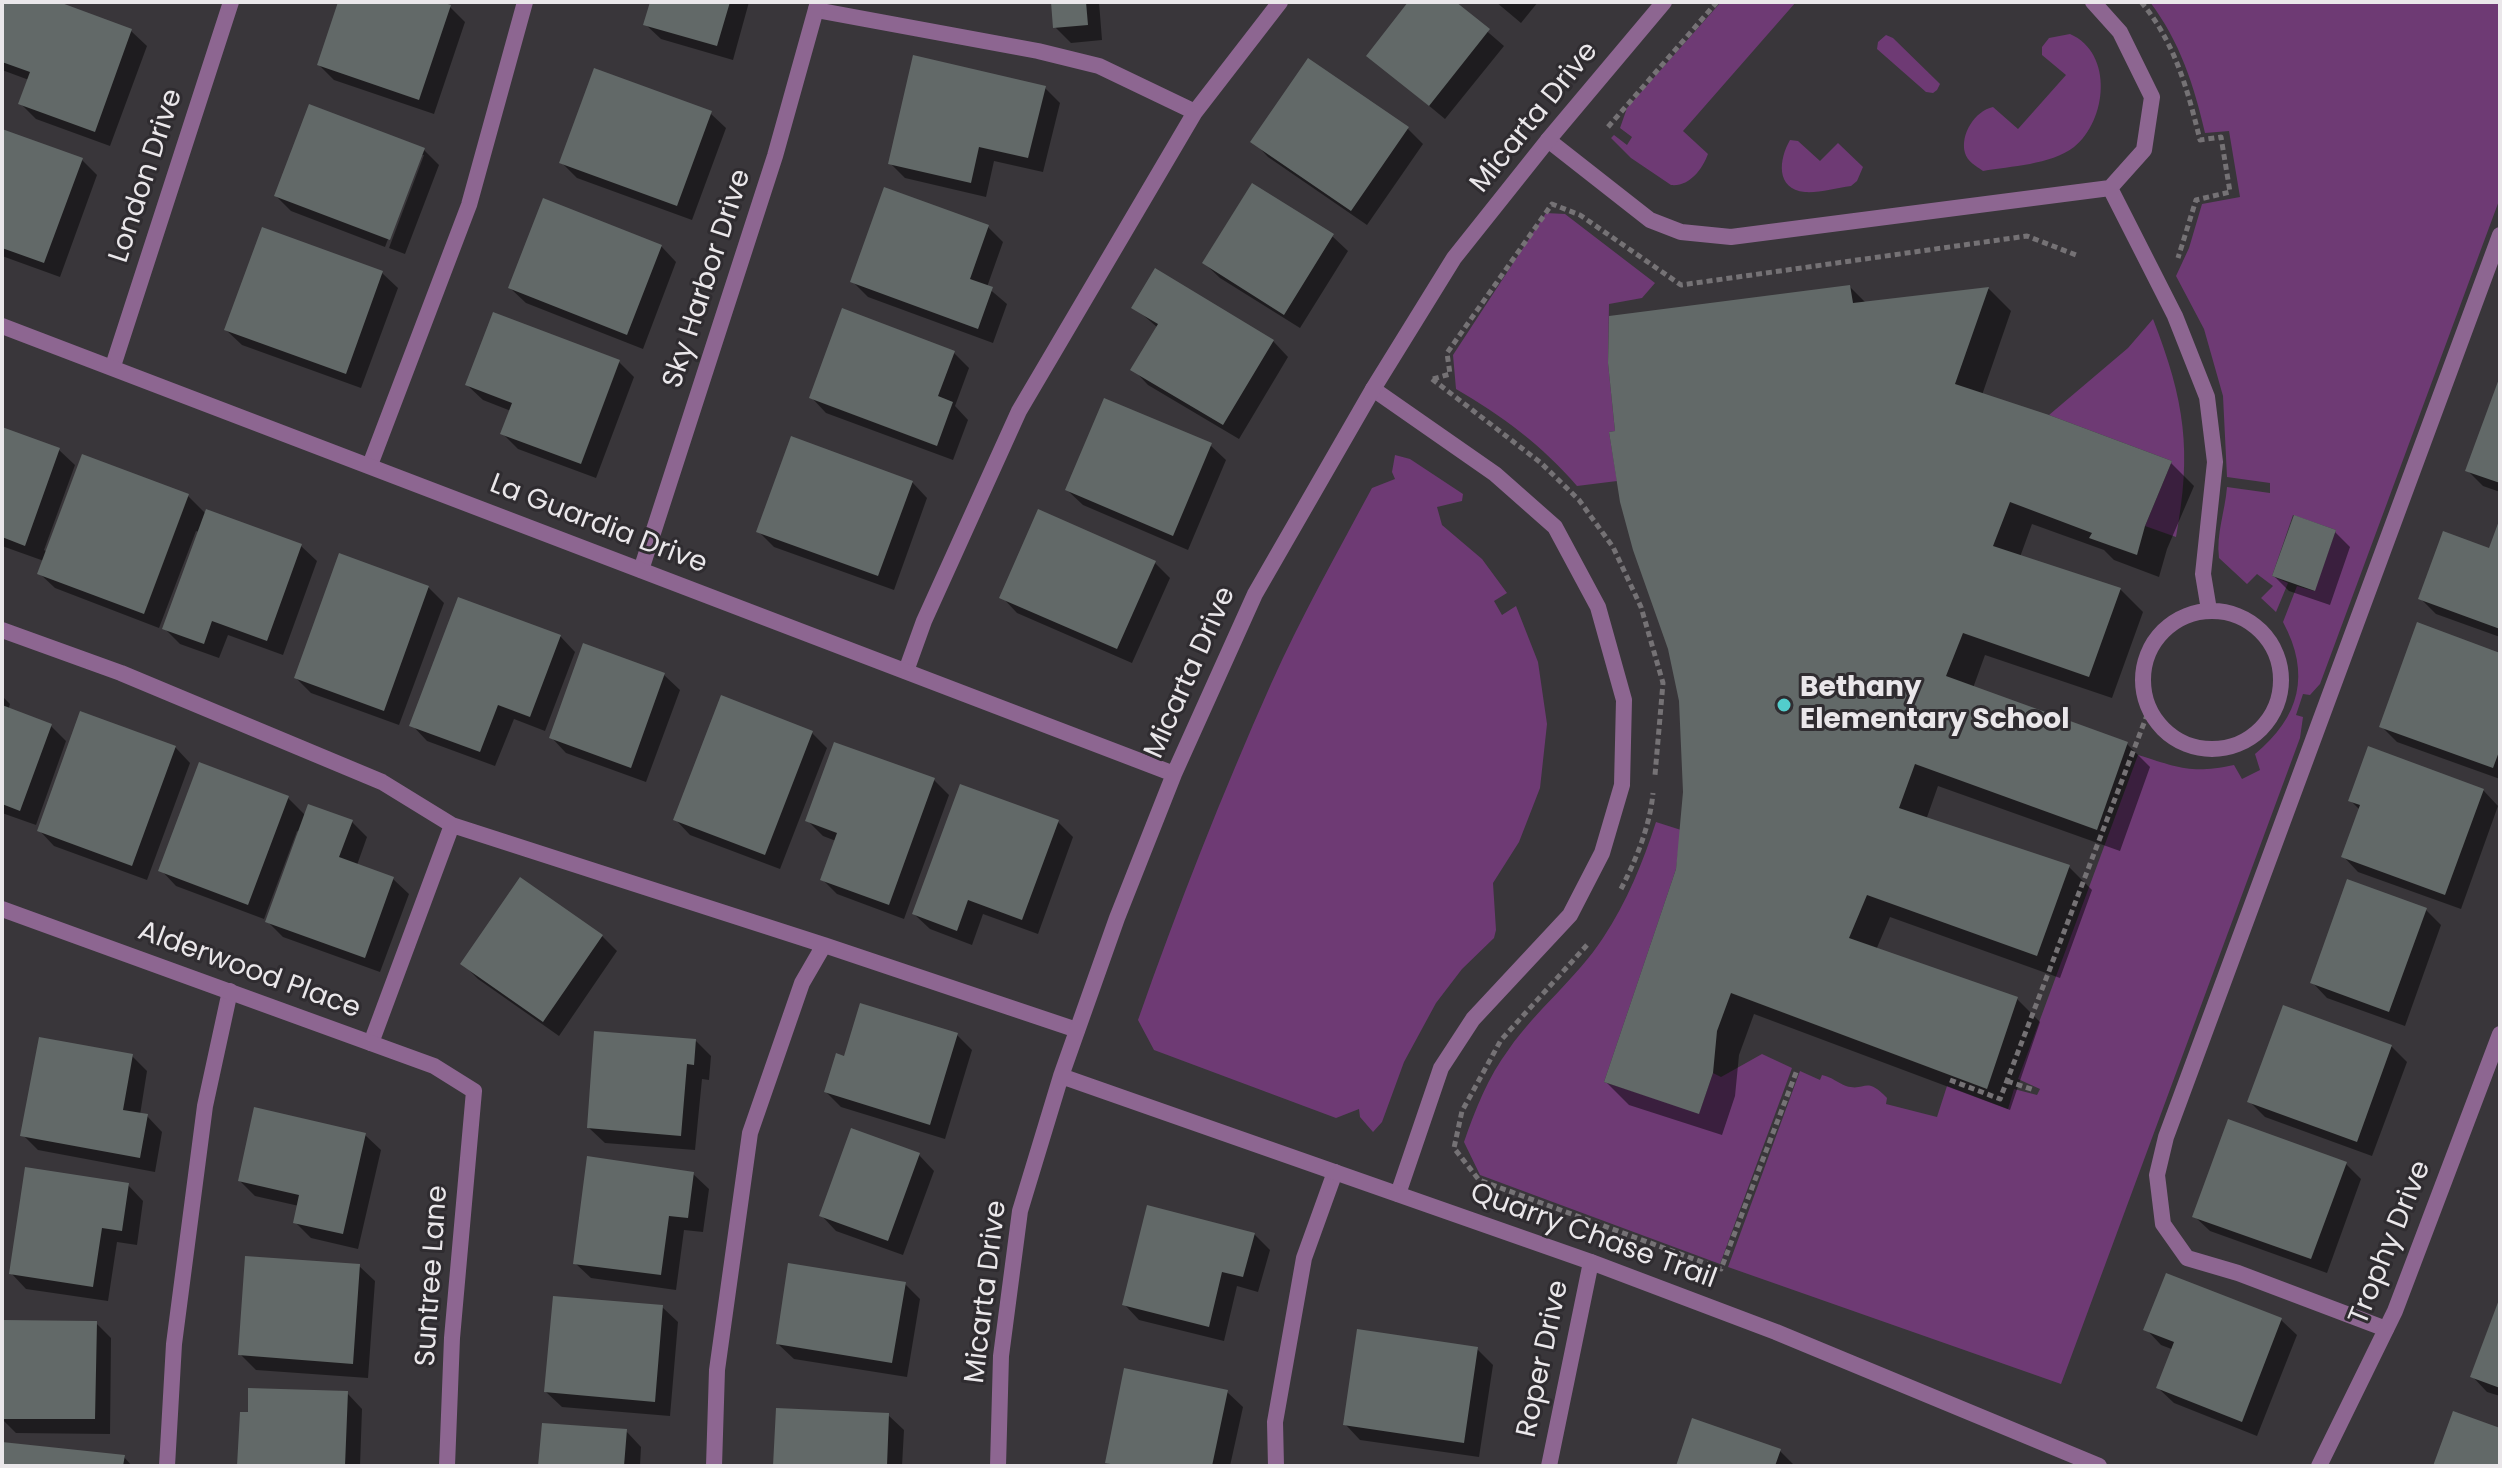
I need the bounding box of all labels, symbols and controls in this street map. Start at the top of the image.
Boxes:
street label: Micarta Drive [1464,36,1606,200]
street label: London Drive [103,85,191,267]
street label: Sky Harbor Drive [657,165,759,393]
street label: La Guardia Drive [485,468,711,582]
street label: Micarta Drive [1138,582,1244,764]
place label: Bethany Elementary School [1800,672,2069,738]
marker: Bethany Elementary School [1775,696,1793,714]
street label: Alderwood Place [133,915,365,1027]
street label: Trophy Drive [2343,1156,2439,1330]
street label: Quarry Chase Trail [1465,1177,1721,1297]
street label: Suntree Lane [410,1184,456,1368]
street label: Micarta Drive [959,1199,1015,1385]
street label: Roper Drive [1511,1278,1577,1440]

